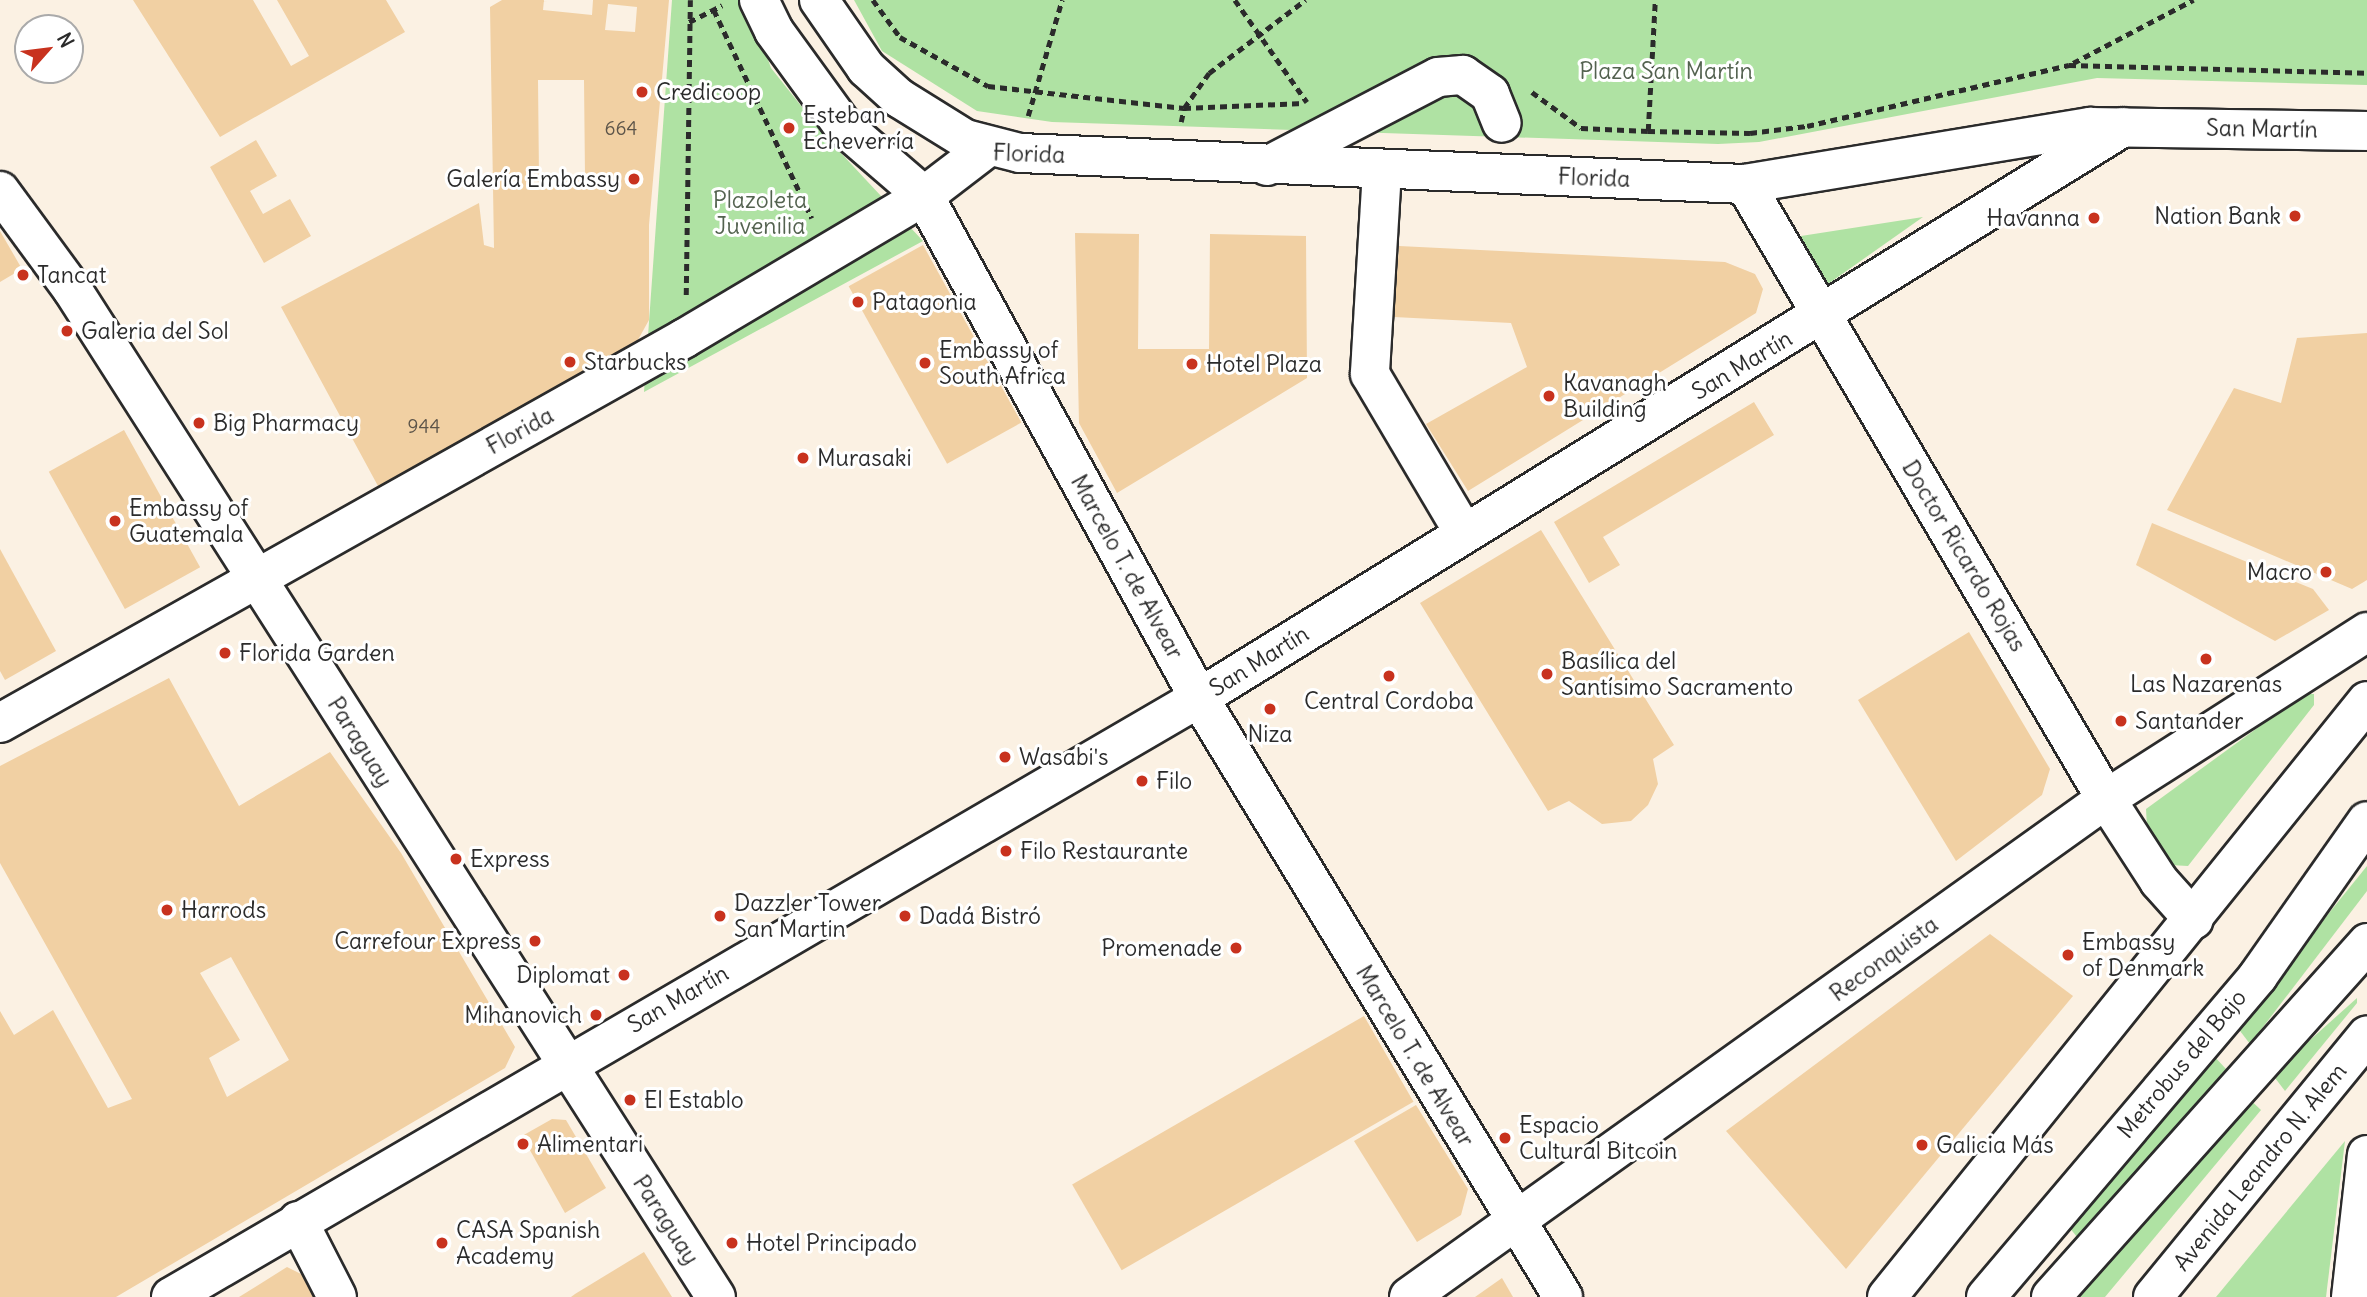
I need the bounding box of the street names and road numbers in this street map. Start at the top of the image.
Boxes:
street label: San Martín [2206,114,2318,144]
street label: Florida [992,139,1066,169]
street label: Florida [1557,163,1631,193]
street label: San Martín [1687,324,1797,406]
street label: Florida [482,401,558,461]
street label: Doctor Ricardo Rojas [1896,455,2032,657]
street label: Marcelo T. de Alvear [1065,470,1189,664]
street label: San Martín [1204,620,1314,702]
street label: Paraguay [322,692,398,792]
street label: Reconquista [1825,911,1943,1007]
street label: San Martín [623,959,733,1039]
street label: Marcelo T. de Alvear [1350,960,1480,1152]
street label: Metrobus del Bajo [2112,984,2252,1144]
street label: Avenida Leandro N. Alem [2168,1058,2352,1276]
street label: Paraguay [627,1170,705,1270]

